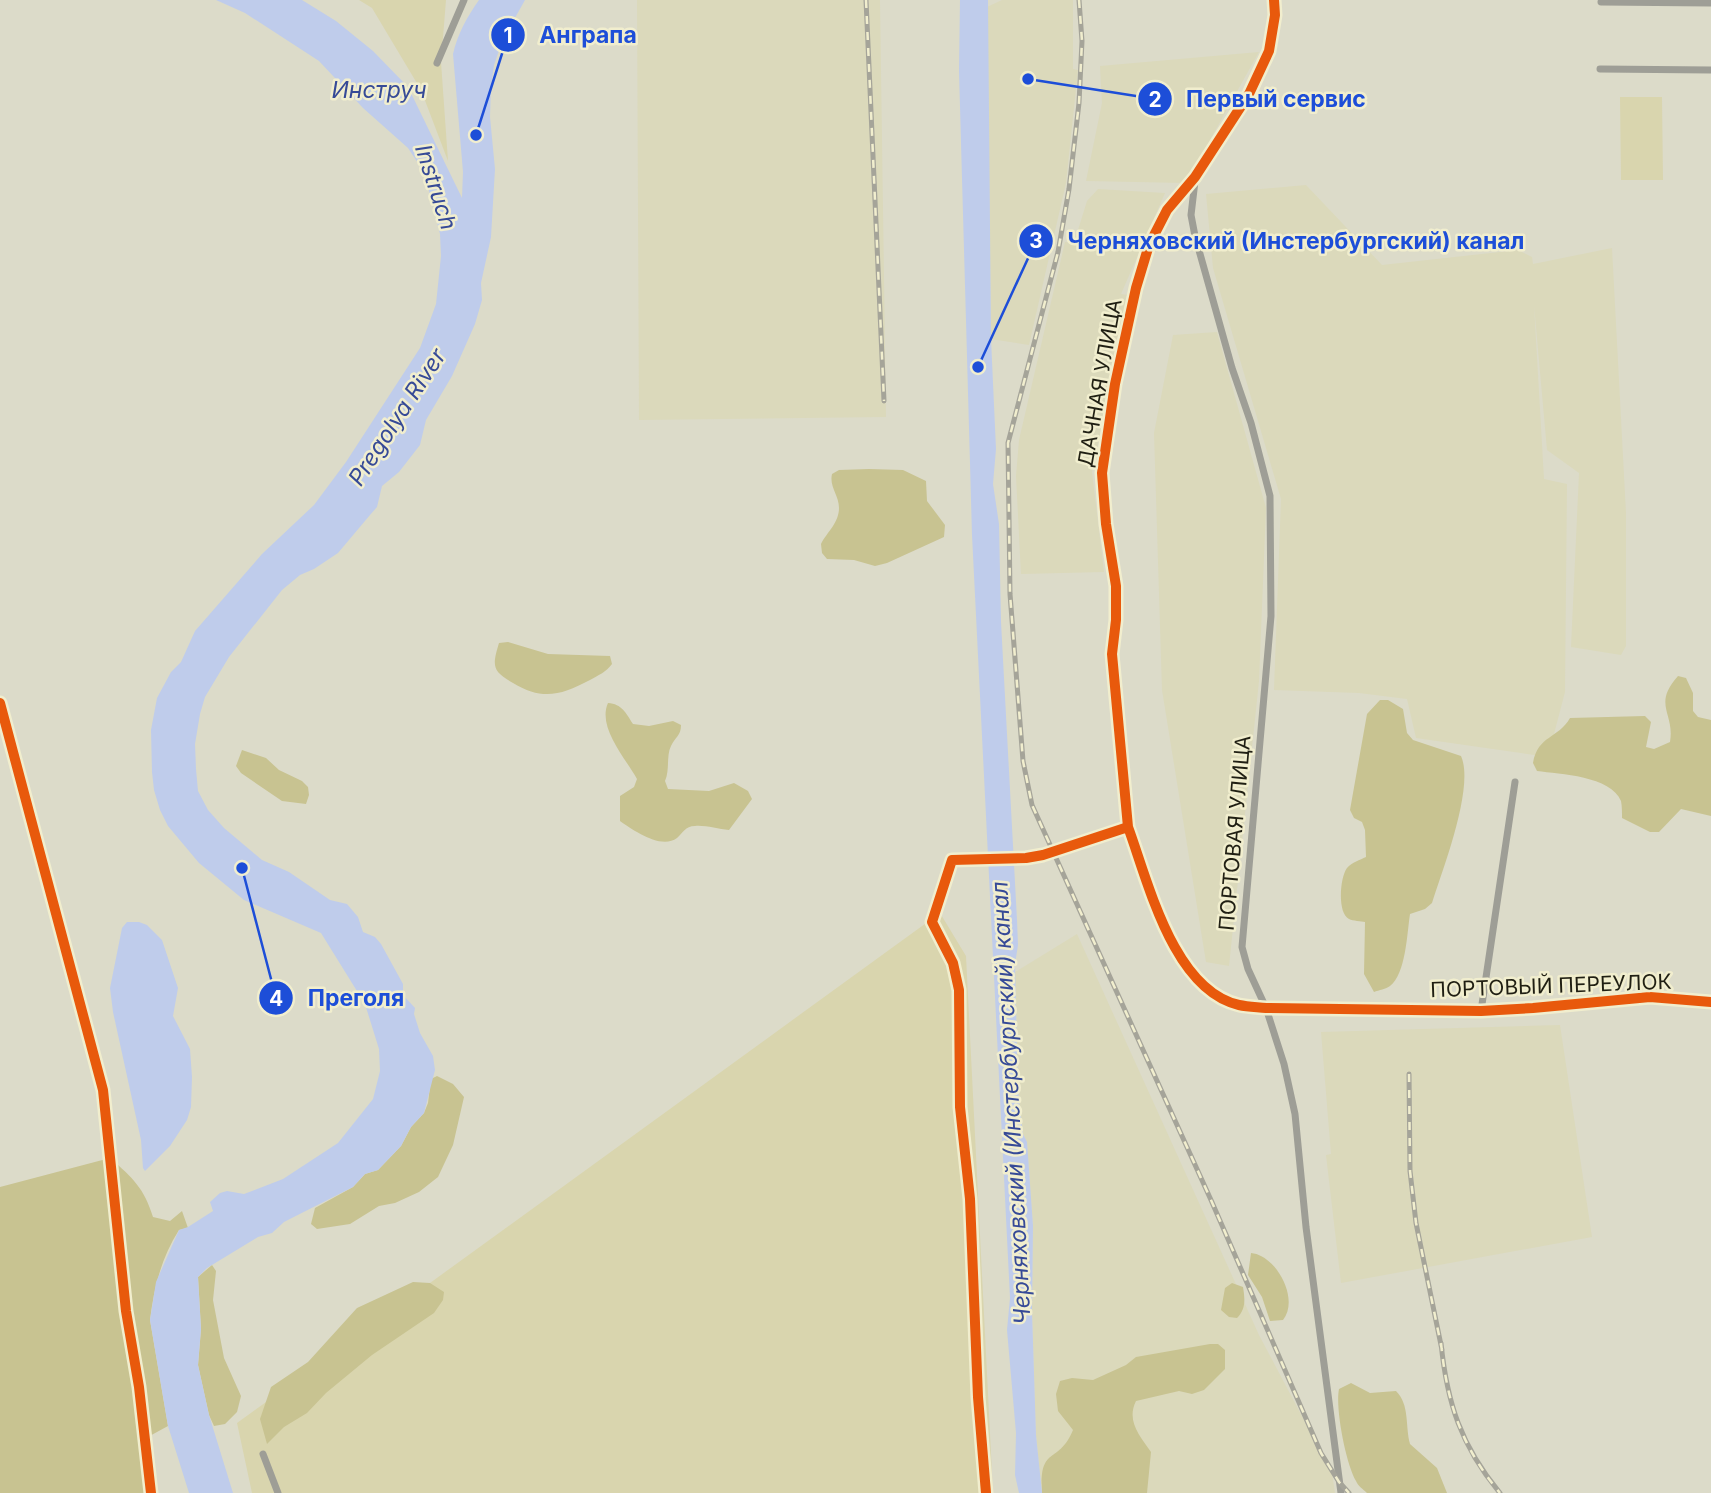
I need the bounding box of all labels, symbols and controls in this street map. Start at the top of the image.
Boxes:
callout: Анграпа [491,13,651,57]
text: Анграпа [539,21,637,49]
text: 1 [503,23,513,48]
water label: Инструч [332,76,426,104]
callout: Первый сервис [1138,77,1380,121]
text: Первый сервис [1186,85,1366,113]
text: 2 [1148,87,1162,112]
water label: Instruch [409,141,463,233]
callout: Черняховский (Инстербургский) канал [1019,219,1539,263]
text: Черняховский (Инстербургский) канал [1067,227,1525,255]
text: 3 [1029,228,1043,253]
street label: ДАЧНАЯ УЛИЦА [1072,297,1127,469]
water label: Pregolya River [342,342,452,491]
street label: ПОРТОВАЯ УЛИЦА [1214,734,1255,932]
water label: Черняховский (Инстербургский) канал [985,881,1037,1325]
street label: ПОРТОВЫЙ ПЕРЕУЛОК [1430,968,1672,1002]
callout: Преголя [258,976,418,1020]
text: Преголя [308,984,404,1012]
text: 4 [269,986,283,1011]

